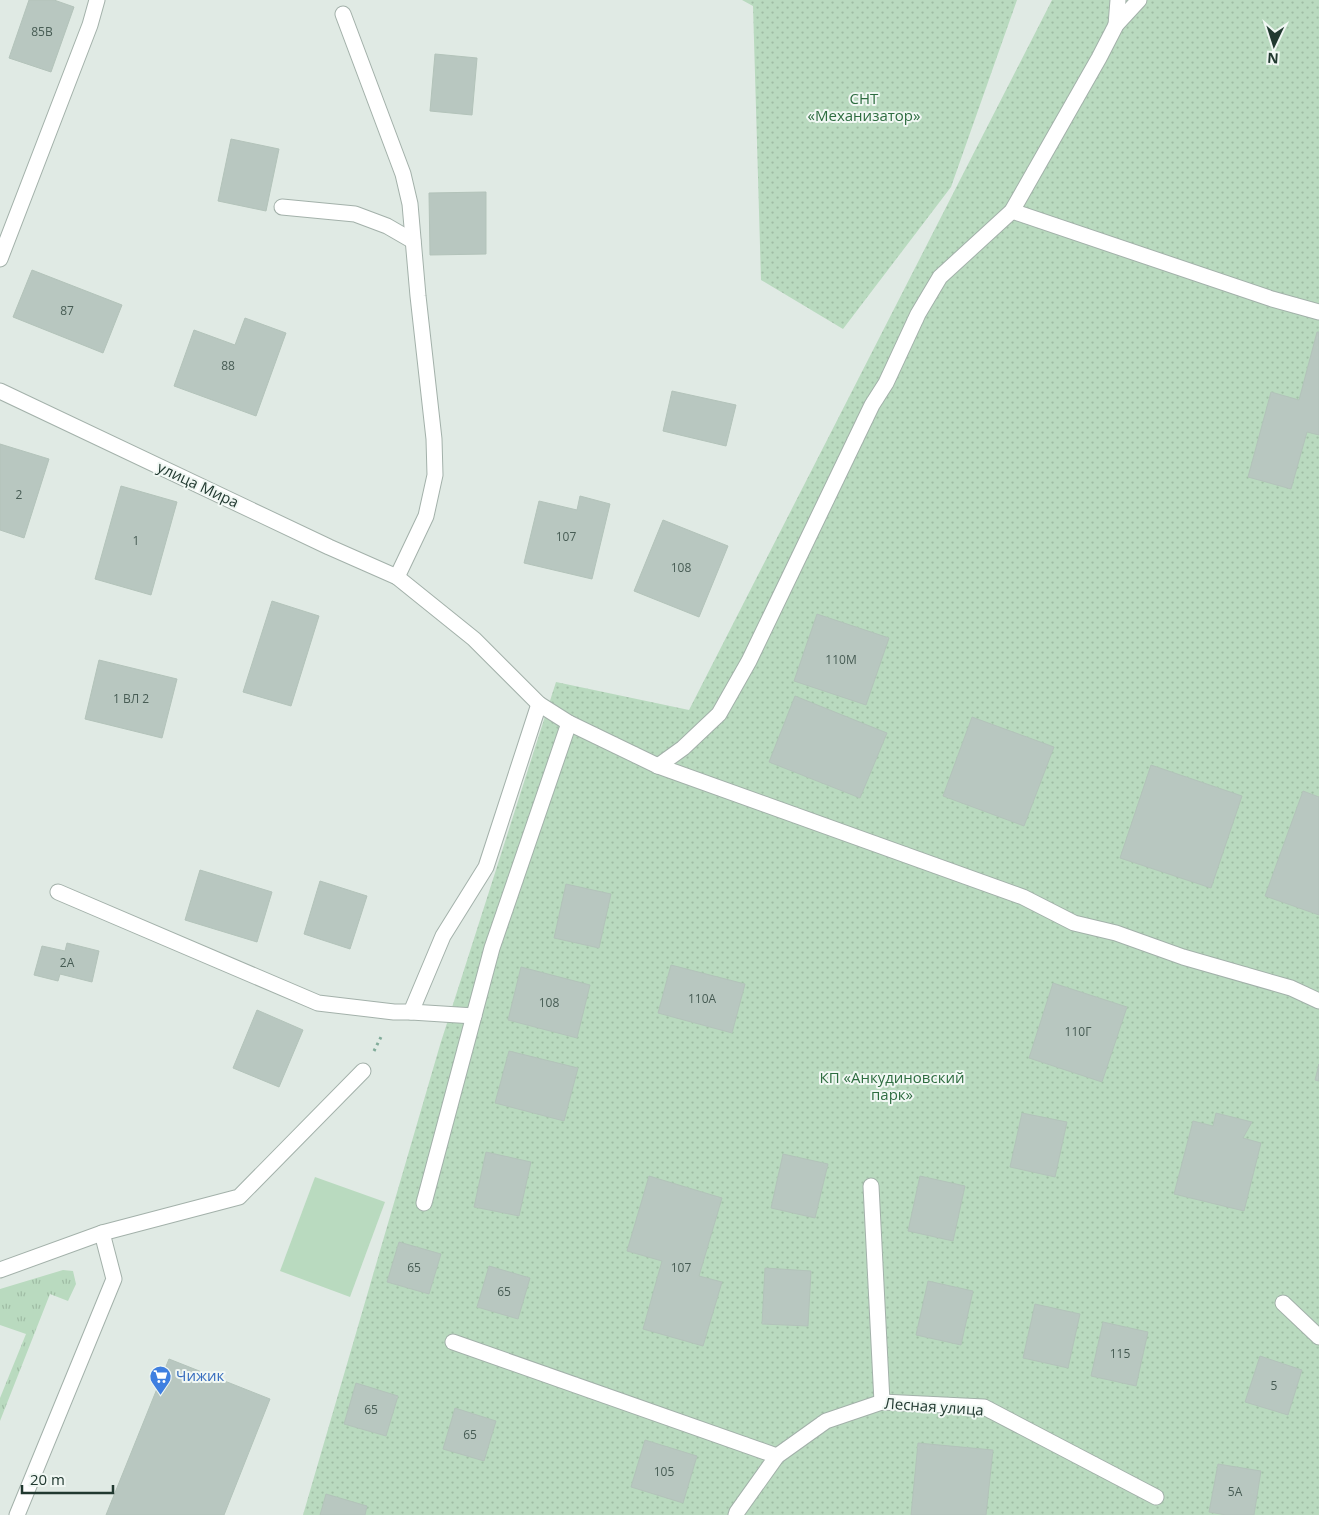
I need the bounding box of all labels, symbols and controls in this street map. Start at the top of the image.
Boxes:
north arrow [1249,20,1299,70]
house number: 85В [31,23,53,40]
text: N [1267,49,1279,68]
park label: СНТ «Механизатор» [808,88,920,125]
house number: 87 [60,302,74,319]
house number: 88 [221,357,235,374]
street label: улица Мира [154,456,242,512]
house number: 2 [16,486,23,503]
house number: 107 [556,528,576,545]
house number: 1 [133,532,139,549]
house number: 108 [671,559,691,576]
house number: 110М [825,651,857,668]
house number: 1 ВЛ 2 [113,690,149,707]
house number: 2А [60,954,75,971]
house number: 110А [688,990,716,1007]
house number: 108 [539,994,559,1011]
house number: 110Г [1065,1023,1091,1040]
park label: КП «Анкудиновский парк» [820,1067,964,1104]
house number: 65 [407,1259,421,1276]
house number: 107 [671,1259,691,1276]
house number: 65 [497,1283,511,1300]
house number: 115 [1110,1345,1130,1362]
supermarket icon: Чижик [148,1364,172,1395]
place label: Чижик [176,1365,224,1385]
house number: 5 [1271,1377,1278,1394]
street label: Лесная улица [884,1393,984,1419]
house number: 65 [364,1401,378,1418]
house number: 65 [463,1426,477,1443]
scale bar [22,1462,114,1494]
house number: 105 [654,1463,674,1480]
text: 20 m [30,1469,65,1489]
house number: 5А [1228,1483,1243,1500]

